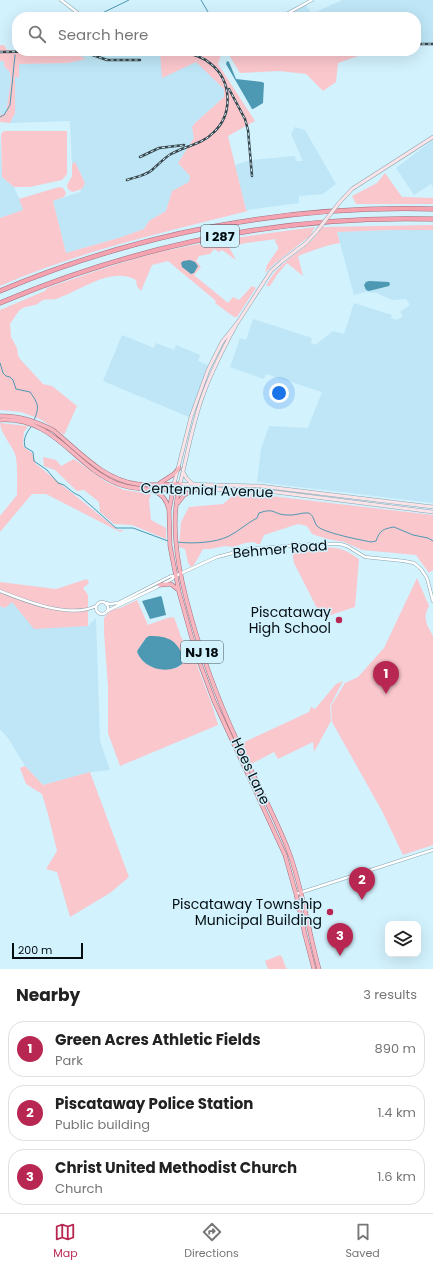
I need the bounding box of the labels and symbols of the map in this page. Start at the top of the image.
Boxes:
road number: I 287 [201,225,239,247]
your location [269,383,289,403]
street label: Centennial Avenue [140,478,274,502]
street label: Behmer Road [232,535,328,563]
place label: Piscataway High School [249,602,331,638]
marker: Piscataway High School [334,615,344,625]
road number: NJ 18 [181,641,223,663]
pin: 1 [373,661,399,694]
street label: Hoes Lane [227,734,275,808]
pin: 2 [349,867,375,900]
place label: Piscataway Township Municipal Building [172,894,322,930]
marker: Piscataway Township Municipal Building [325,907,335,917]
pin: 3 [327,923,353,956]
scale bar [12,941,83,960]

